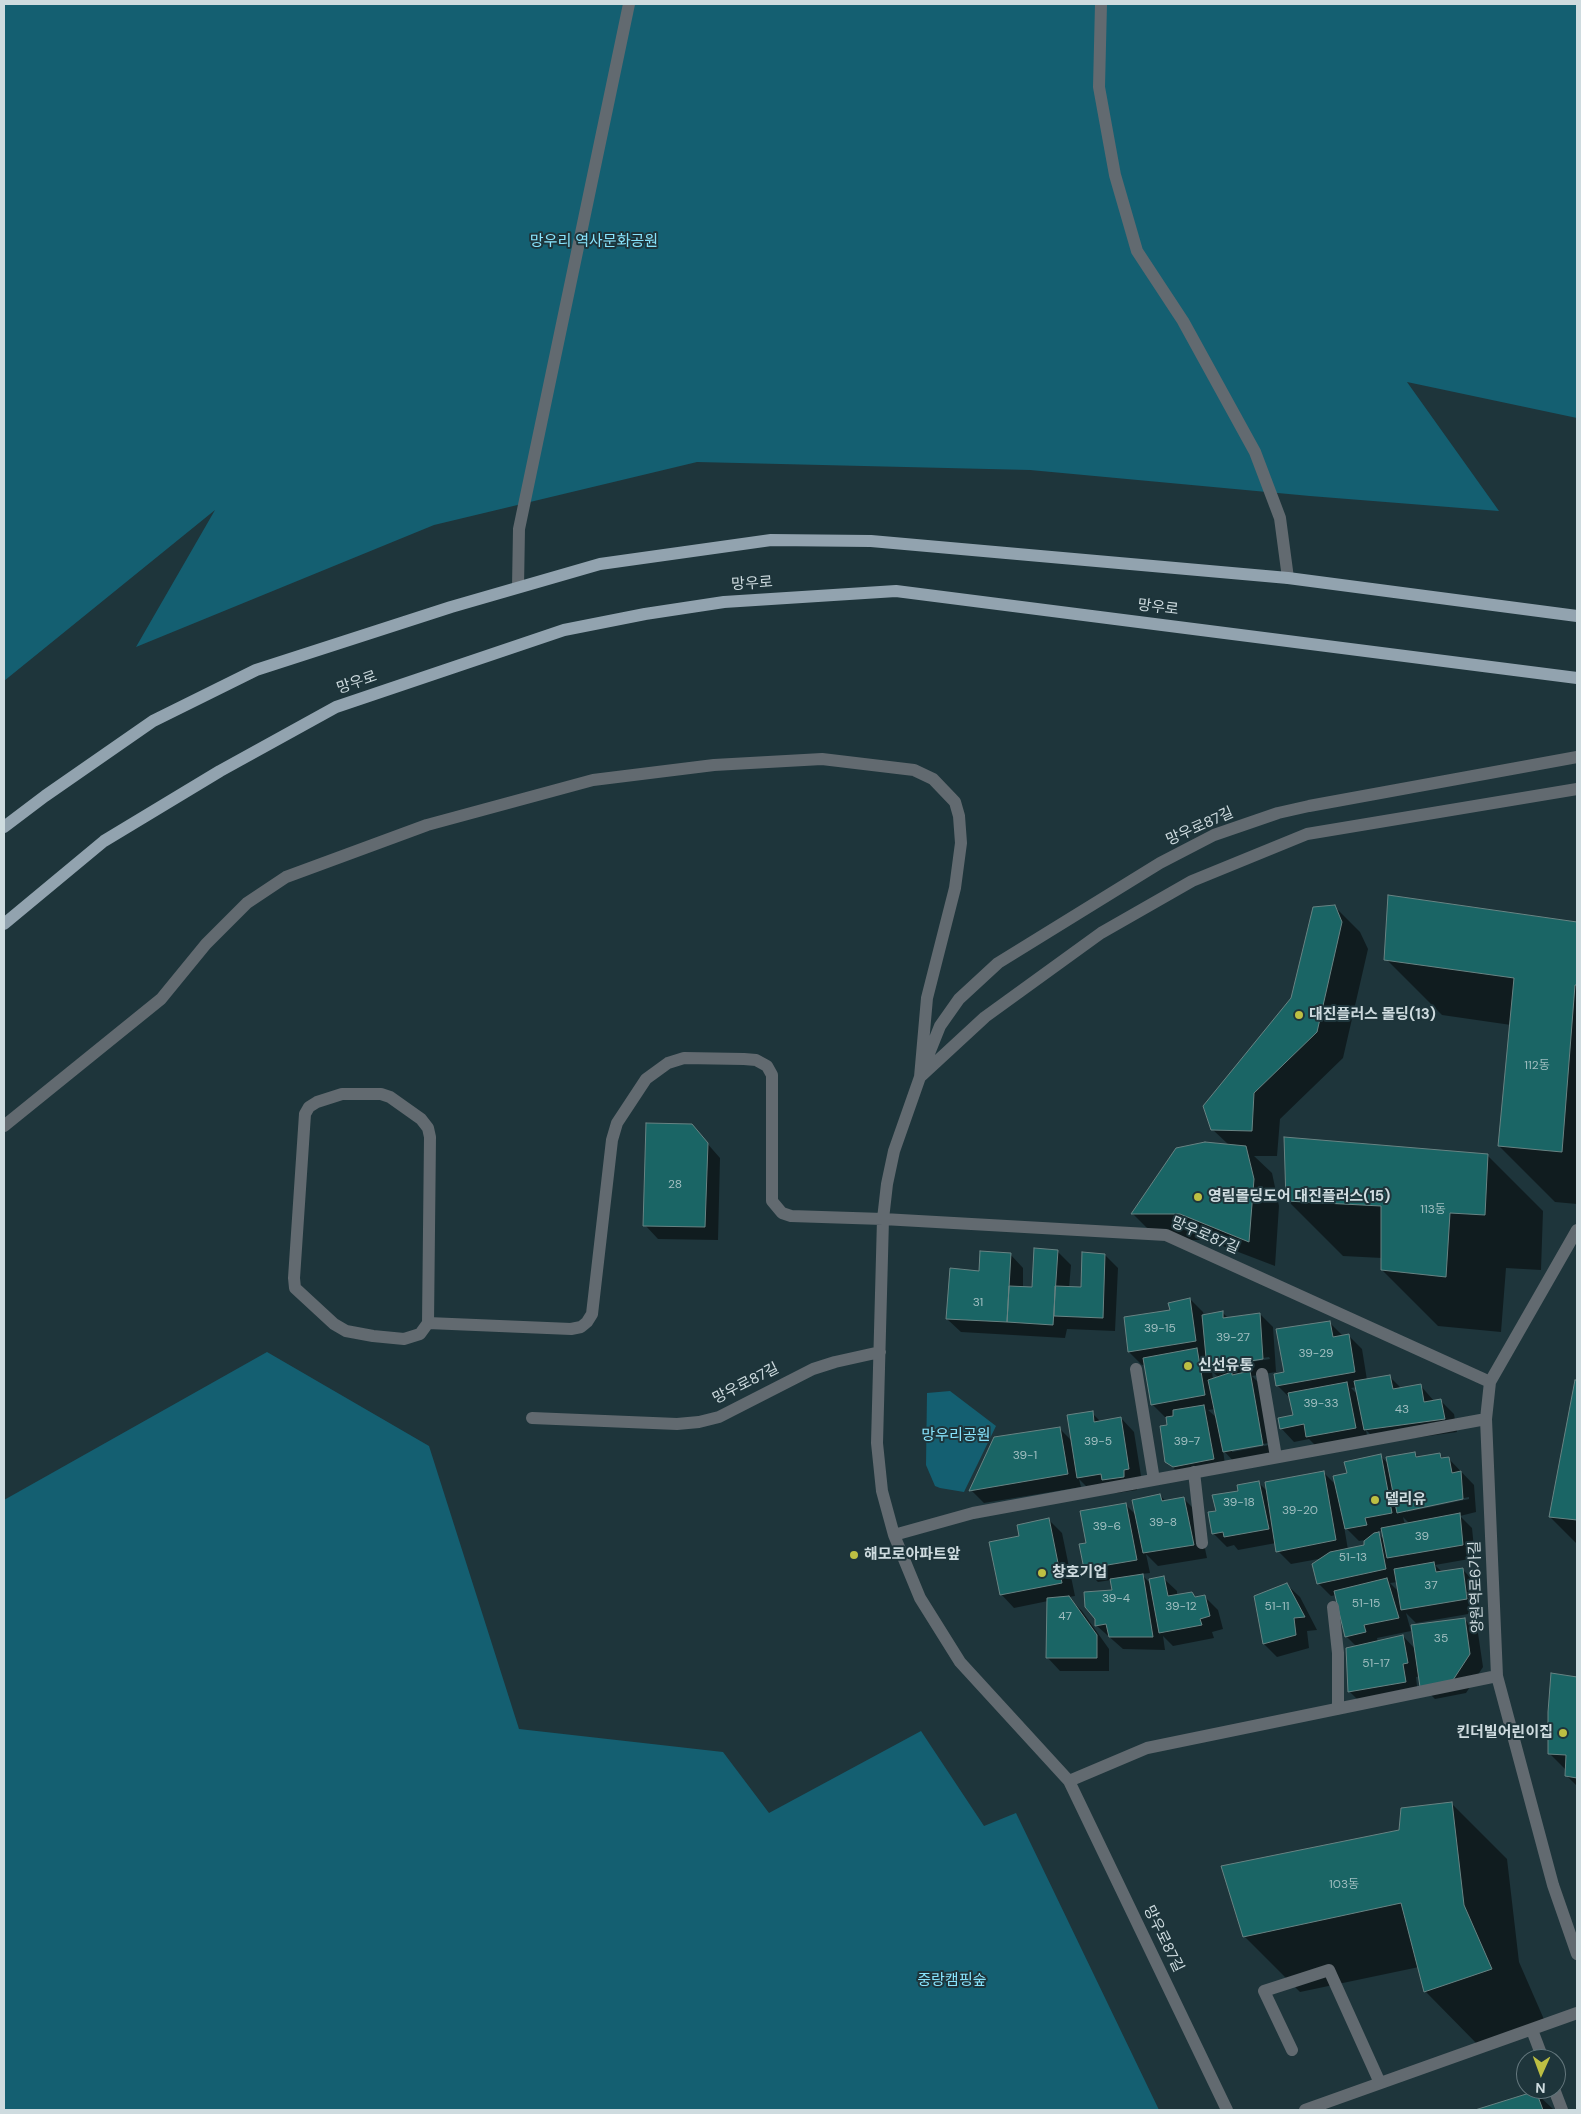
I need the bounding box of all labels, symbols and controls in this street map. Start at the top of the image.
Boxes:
park label: 망우리 역사문화공원 [530,233,658,251]
street label: 망우로 [731,574,773,594]
street label: 망우로 [1136,597,1180,619]
street label: 망우로 [334,668,380,698]
street label: 망우로87길 [1163,804,1237,850]
place label: 대진플러스 몰딩(13) [1309,1006,1436,1024]
marker: 대진플러스 몰딩(13) [1293,1009,1305,1021]
house number: 112동 [1524,1059,1550,1073]
house number: 28 [668,1178,682,1192]
place label: 영림몰딩도어 대진플러스(15) [1208,1188,1390,1206]
marker: 영림몰딩도어 대진플러스(15) [1192,1191,1204,1203]
house number: 113동 [1420,1203,1446,1217]
street label: 망우로87길 [1168,1214,1242,1258]
house number: 31 [973,1296,983,1310]
house number: 39-15 [1144,1322,1176,1336]
house number: 39-27 [1216,1331,1250,1345]
house number: 39-29 [1298,1347,1334,1361]
place label: 신선유통 [1198,1357,1253,1375]
street label: 망우로87길 [710,1360,782,1408]
marker: 신선유통 [1182,1360,1194,1372]
house number: 39-33 [1304,1397,1338,1411]
house number: 43 [1395,1403,1409,1417]
park label: 망우리공원 [922,1427,990,1445]
house number: 39-5 [1084,1435,1112,1449]
house number: 39-7 [1174,1435,1200,1449]
house number: 39-1 [1013,1449,1037,1463]
place label: 델리유 [1385,1491,1426,1509]
marker: 델리유 [1369,1494,1381,1506]
house number: 39-18 [1223,1496,1255,1510]
house number: 39-20 [1282,1504,1318,1518]
house number: 39-8 [1149,1516,1177,1530]
house number: 39-6 [1093,1520,1121,1534]
house number: 39 [1415,1530,1429,1544]
street label: 양원역로6가길 [1466,1541,1488,1633]
place label: 해모로아파트앞 [864,1546,961,1564]
marker: 해모로아파트앞 [848,1549,860,1561]
house number: 51-13 [1339,1551,1367,1565]
place label: 창호기업 [1052,1564,1107,1582]
marker: 창호기업 [1036,1567,1048,1579]
house number: 37 [1424,1579,1438,1593]
house number: 39-4 [1102,1592,1130,1606]
house number: 51-15 [1352,1597,1380,1611]
house number: 39-12 [1165,1600,1197,1614]
house number: 51-11 [1264,1600,1290,1614]
house number: 47 [1058,1610,1072,1624]
house number: 35 [1434,1632,1448,1646]
house number: 51-17 [1362,1657,1390,1671]
place label: 킨더빌어린이집 [1456,1724,1553,1742]
marker: 킨더빌어린이집 [1557,1727,1569,1739]
house number: 103동 [1329,1878,1359,1892]
street label: 망우로87길 [1139,1903,1187,1975]
park label: 중랑캠핑숲 [918,1972,986,1990]
north arrow [1516,2049,1566,2099]
text: N [1535,2079,1546,2097]

